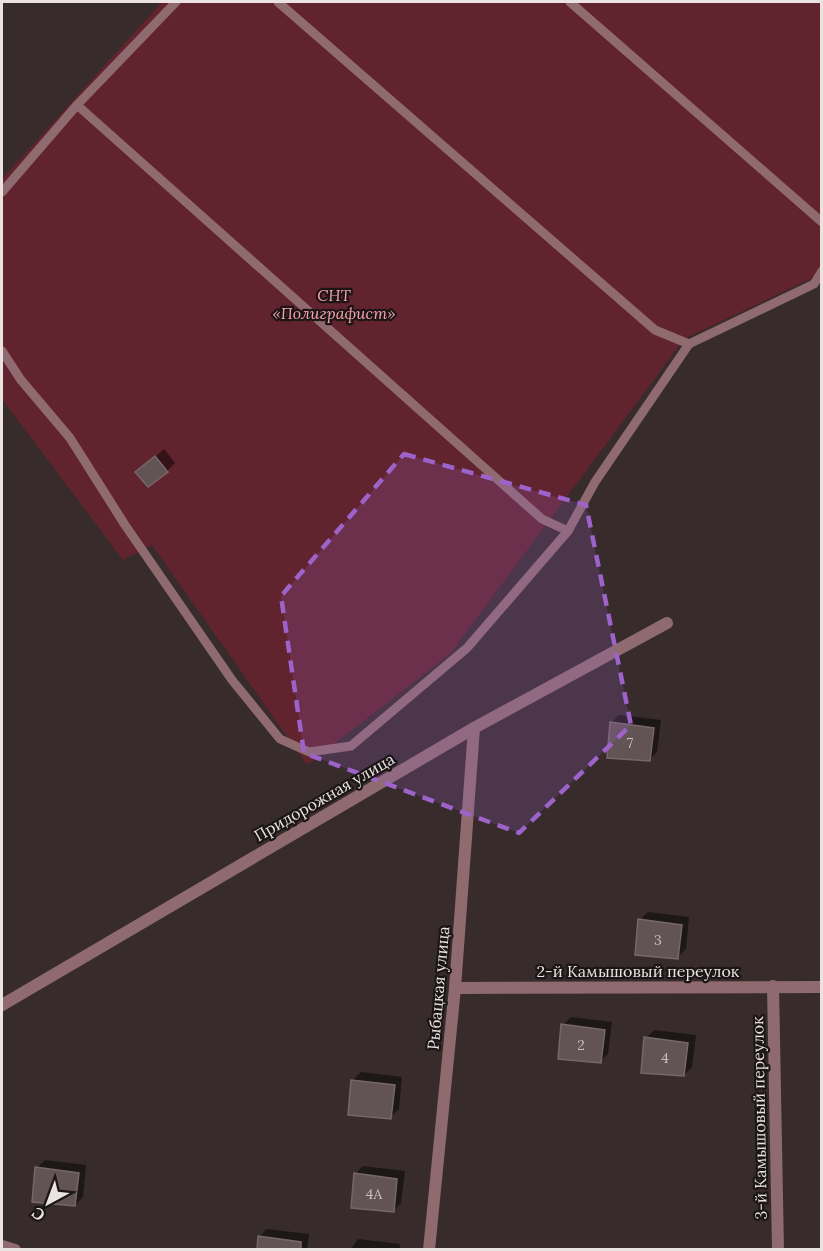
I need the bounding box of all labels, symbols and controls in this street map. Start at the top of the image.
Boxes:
park label: СНТ «Полиграфист» [272,285,396,323]
house number: 7 [627,734,634,752]
street label: Придорожная улица [250,749,398,845]
street label: Рыбацкая улица [423,925,453,1051]
house number: 3 [654,931,662,949]
street label: 2-й Камышовый переулок [537,961,740,981]
street label: 3-й Камышовый переулок [747,1016,771,1220]
house number: 2 [577,1036,585,1054]
house number: 4 [661,1049,669,1067]
north arrow [18,1173,78,1233]
house number: 4А [366,1185,382,1203]
text: С [27,1203,49,1225]

